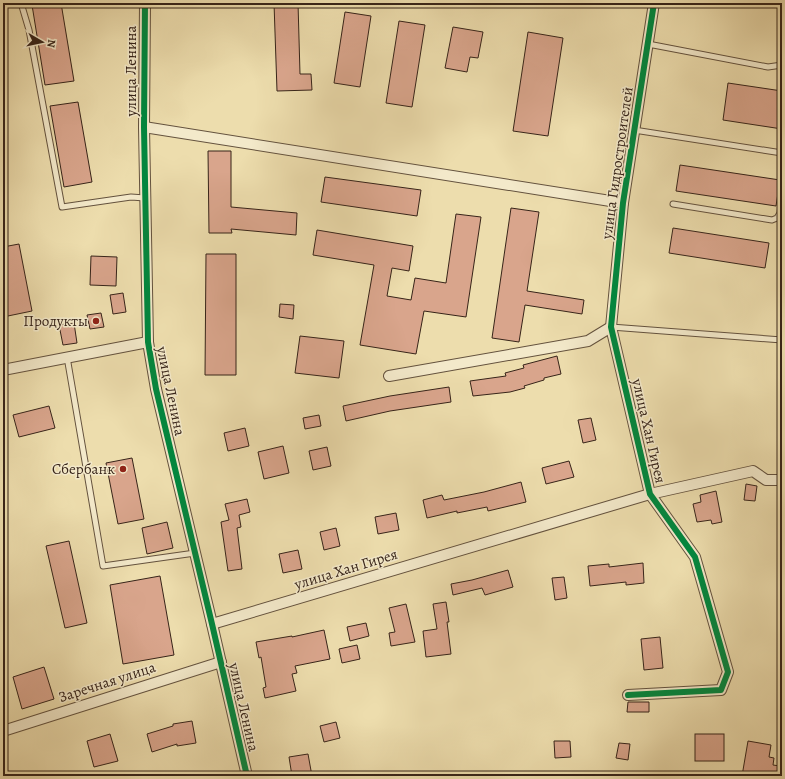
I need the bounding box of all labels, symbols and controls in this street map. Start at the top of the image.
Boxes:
north arrow [22,22,62,62]
street label: улица Ленина [121,26,141,117]
text: N [43,38,59,49]
street label: улица Гидростроителей [596,85,638,241]
place label: Продукты [23,311,88,331]
marker: Продукты [91,316,101,326]
street label: улица Ленина [152,344,190,438]
street label: улица Хан Гирея [627,376,671,485]
place label: Сбербанк [52,459,115,479]
marker: Сбербанк [118,464,128,474]
street label: улица Хан Гирея [291,544,400,594]
street label: Заречная улица [56,657,158,707]
street label: улица Ленина [224,660,264,754]

